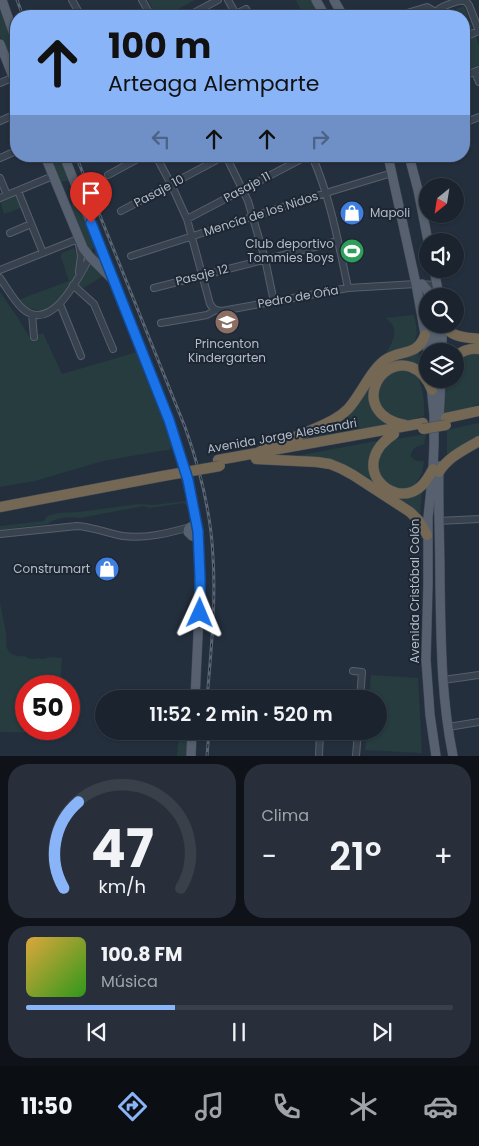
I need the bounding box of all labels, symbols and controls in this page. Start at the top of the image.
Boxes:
text: 100 m [108,21,211,70]
icon: ahead [25,30,90,95]
text: Arteaga Alemparte [108,68,319,99]
icon: left [147,125,175,153]
icon: ahead [200,125,228,153]
icon: ahead [253,125,281,153]
icon: right [306,125,334,153]
street label: Pasaje 11 [220,167,273,206]
street label: Pasaje 10 [131,170,187,211]
pin [70,172,112,223]
north arrow [419,178,464,222]
map controls [419,178,464,388]
icon: arrive [77,179,105,207]
street label: Mencía de los Nidos [201,187,320,240]
shop icon: Mapoli [339,200,365,226]
place label: Mapoli [370,204,410,221]
button: sound [419,233,464,278]
place label: Club deportivo Tommies Boys [245,235,334,266]
sports icon: Club deportivo Tommies Boys [339,238,365,264]
street label: Pasaje 12 [174,260,230,289]
street label: Pedro de Oña [256,281,340,312]
button: search [419,288,464,333]
school or university icon: Princenton Kindergarten [214,309,240,335]
place label: Princenton Kindergarten [188,335,266,366]
button: layers [419,343,464,388]
street label: Avenida Jorge Alessandri [206,414,358,457]
street label: Avenida Cristóbal Colón [406,519,423,663]
shop icon: Construmart [94,556,120,582]
place label: Construmart [13,560,90,577]
position arrow [173,586,225,638]
speed limit sign: 50 [15,675,80,740]
text: 11:52 · 2 min · 520 m [149,701,333,728]
text: Clima [262,804,309,827]
text: 47 [90,812,153,885]
text: 21° [329,830,382,883]
text: − [262,837,277,876]
text: + [434,837,453,876]
text: km/h [98,874,146,899]
text: 100.8 FM [101,941,182,968]
text: Música [101,970,158,993]
icon: previous [83,1018,111,1046]
icon: pause [225,1018,253,1046]
icon: next [368,1018,396,1046]
icon: directions [115,1089,150,1124]
icon: music [192,1089,227,1124]
icon: phone [269,1089,304,1124]
icon: climate [346,1089,381,1124]
icon: car [423,1089,458,1124]
text: 11:50 [21,1091,72,1122]

